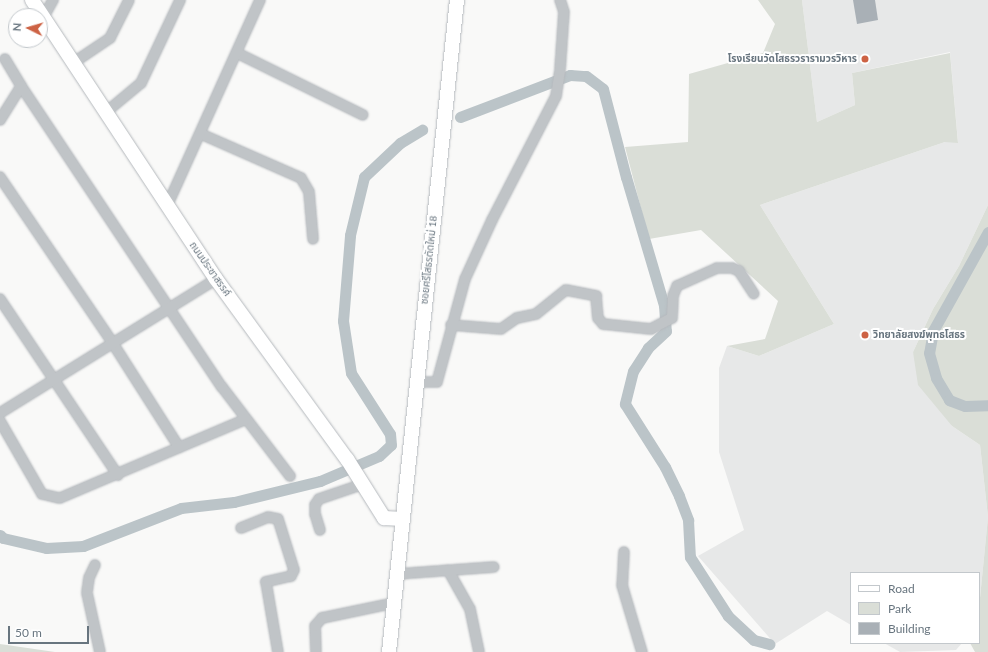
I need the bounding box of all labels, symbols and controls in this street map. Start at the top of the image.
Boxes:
north arrow [8,8,48,48]
text: N [10,22,23,32]
place label: โรงเรียนวัดโสธรวรารามวรวิหาร [728,53,857,65]
marker: โรงเรียนวัดโสธรวรารามวรวิหาร [860,54,870,64]
street label: ซอยศรีโสธรตัดใหม่ 18 [418,215,440,305]
street label: ถนนประชาสรรค์ [187,239,233,299]
place label: วิทยาลัยสงฆ์พุทธโสธร [873,329,965,341]
marker: วิทยาลัยสงฆ์พุทธโสธร [860,330,870,340]
legend [850,572,980,644]
text: Road [888,581,915,596]
text: Park [888,601,911,616]
scale bar [10,618,91,644]
text: Building [888,621,931,636]
text: 50 m [15,625,42,640]

